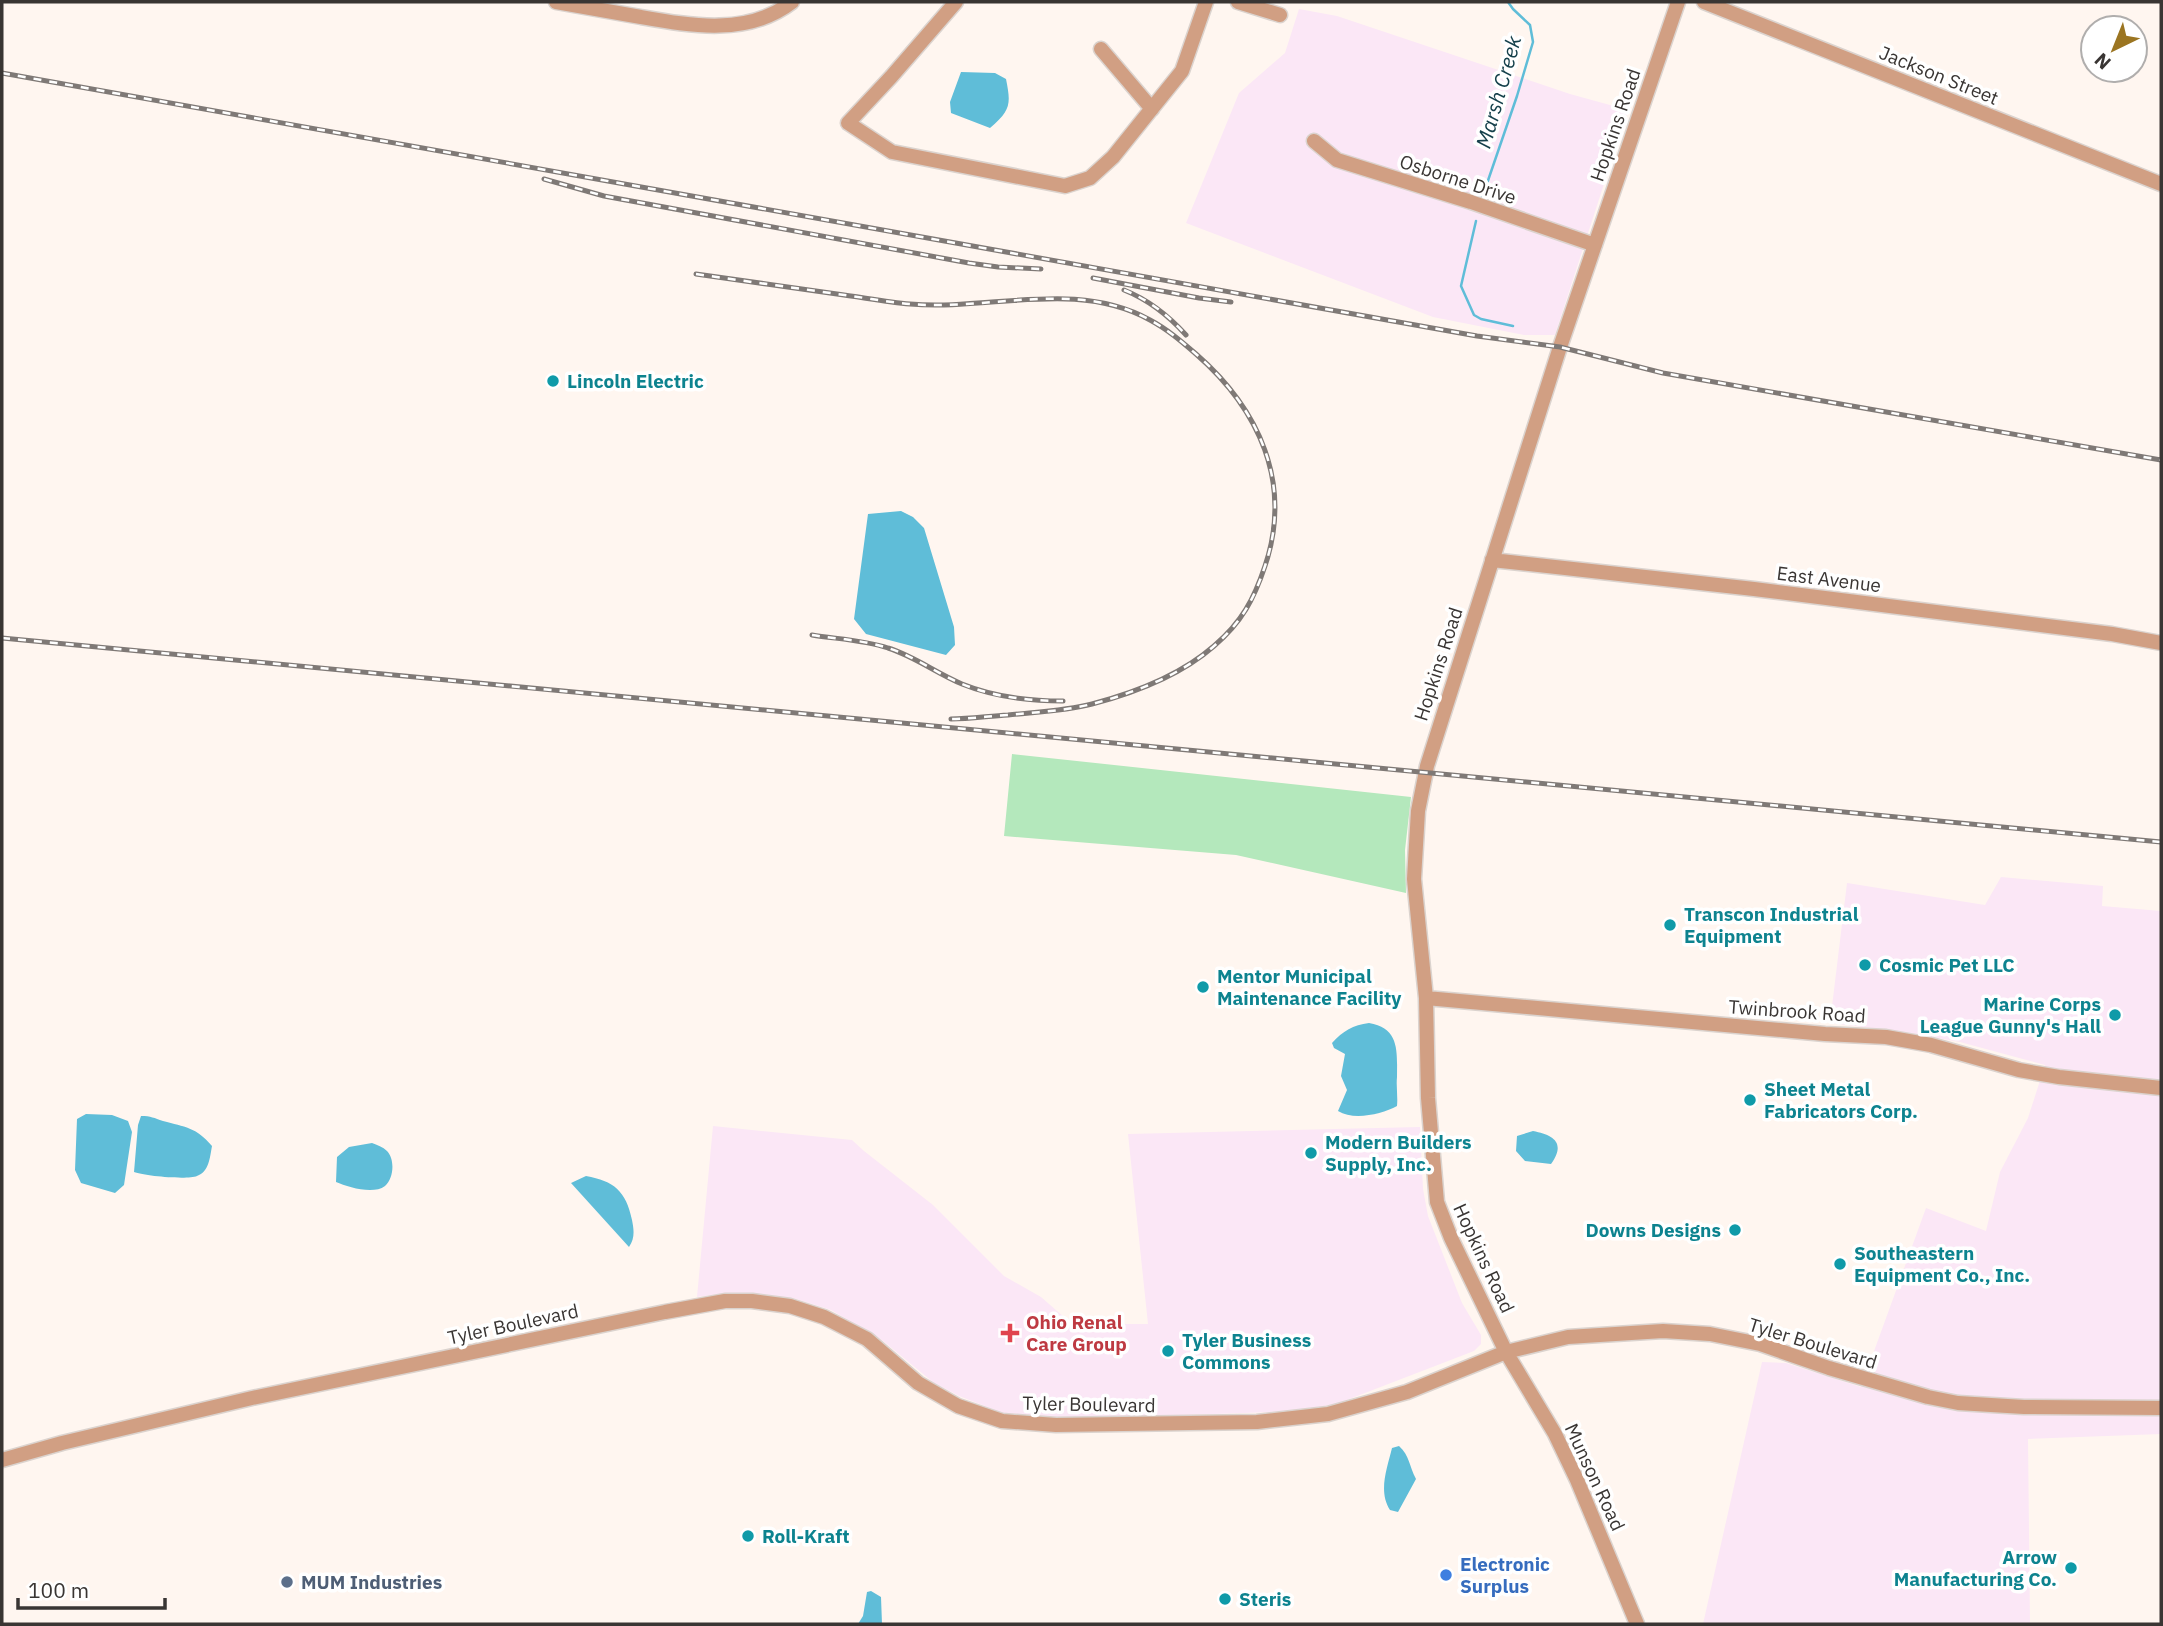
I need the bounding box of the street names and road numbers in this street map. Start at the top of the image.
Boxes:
street label: Jackson Street [1876,40,2002,110]
street label: Hopkins Road [1584,65,1646,185]
street label: Osborne Drive [1397,149,1519,209]
street label: East Avenue [1775,561,1883,597]
street label: Hopkins Road [1408,604,1468,724]
street label: Twinbrook Road [1728,994,1866,1028]
street label: Hopkins Road [1448,1199,1520,1317]
street label: Tyler Boulevard [445,1298,581,1350]
street label: Tyler Boulevard [1746,1312,1880,1374]
street label: Tyler Boulevard [1022,1391,1156,1417]
street label: Munson Road [1560,1419,1630,1535]

